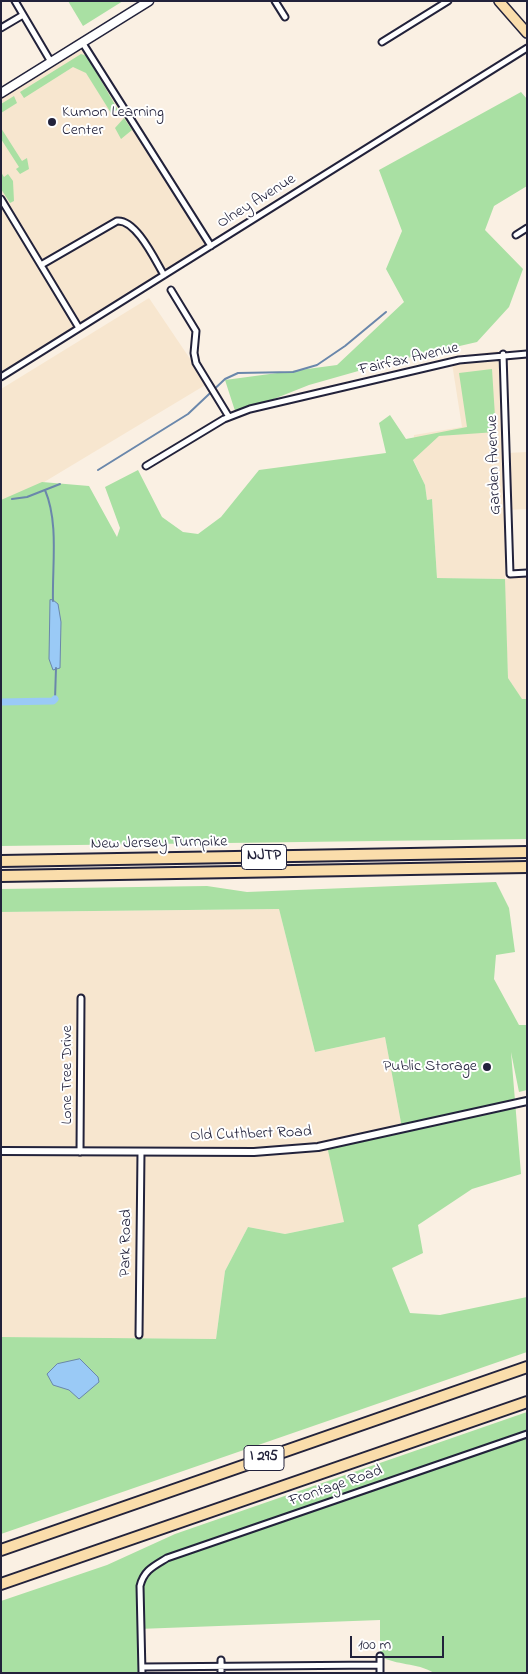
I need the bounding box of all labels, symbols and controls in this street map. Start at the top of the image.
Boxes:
place label: Kumon Learning Center [62,103,164,141]
marker: Kumon Learning Center [46,116,58,128]
street label: Olney Avenue [214,170,300,234]
street label: Fairfax Avenue [357,339,461,381]
street label: Garden Avenue [484,415,506,515]
street label: New Jersey Turnpike [91,833,227,855]
road number: NJTP [242,844,286,870]
street label: Lone Tree Drive [58,1025,78,1125]
place label: Public Storage [383,1057,477,1077]
marker: Public Storage [481,1061,493,1073]
street label: Old Cuthbert Road [190,1123,312,1147]
street label: Park Road [117,1209,137,1277]
road number: I 295 [244,1446,284,1470]
street label: Frontage Road [287,1462,385,1512]
scale bar [353,1626,447,1658]
text: 100 m [358,1634,391,1656]

